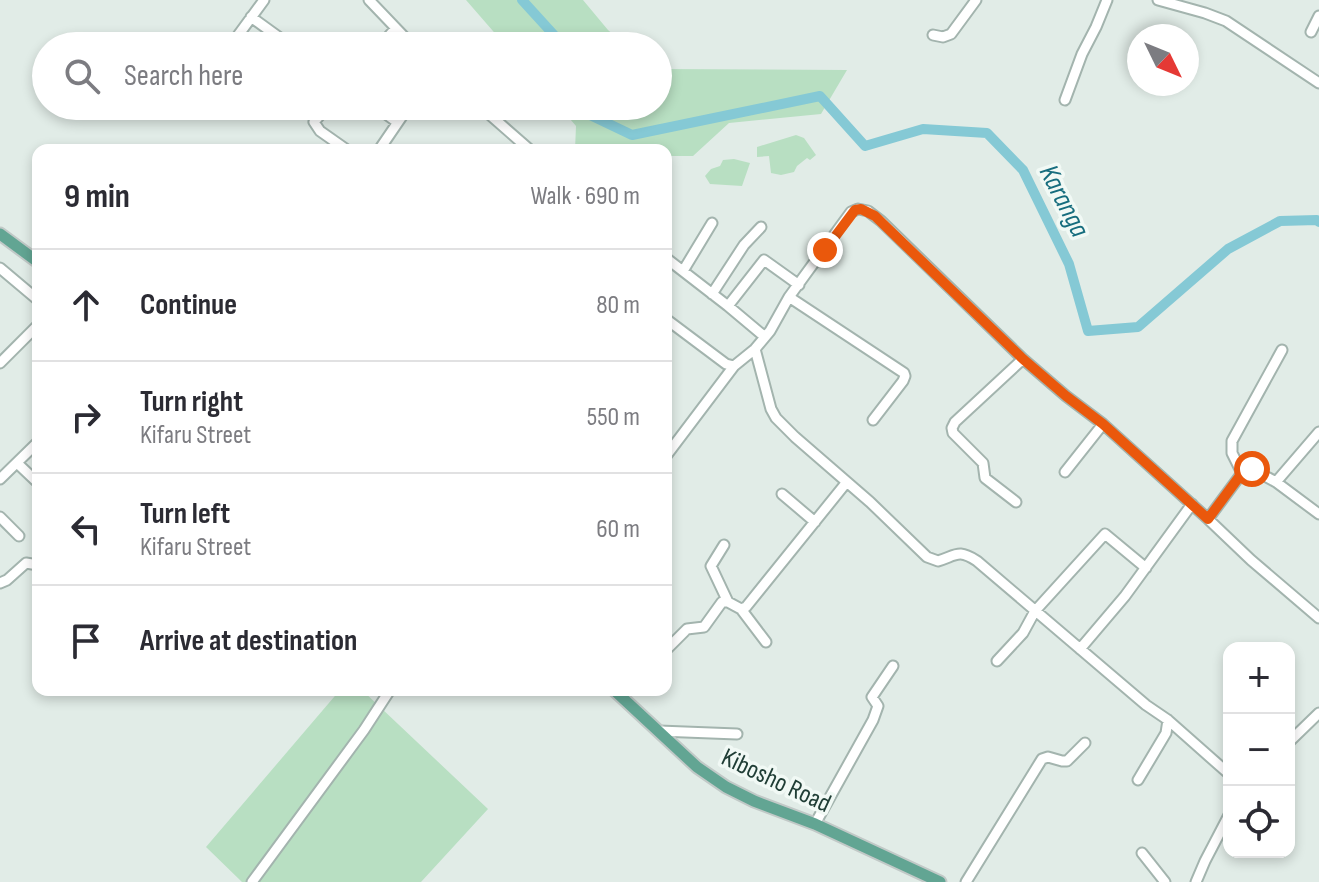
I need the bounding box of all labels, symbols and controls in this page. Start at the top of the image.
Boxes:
north arrow [1127,24,1199,96]
search box [32,32,672,120]
icon: search [60,54,104,98]
text: Search here [124,58,243,94]
water label: Karanga [1032,159,1096,243]
text: 9 min [64,176,130,217]
text: Walk · 690 m [530,181,640,212]
route end [807,232,843,268]
icon: ahead [64,283,108,327]
text: Continue [140,287,237,323]
text: 80 m [596,290,640,321]
text: Turn right [140,384,243,420]
icon: right [64,395,108,439]
text: 550 m [587,402,640,433]
text: Kifaru Street [140,420,251,451]
route start [1234,451,1270,487]
text: Turn left [140,496,230,532]
icon: left [64,507,108,551]
text: 60 m [596,514,640,545]
text: Kifaru Street [140,532,251,563]
icon: arrive [64,619,108,663]
text: Arrive at destination [140,623,357,659]
map controls [1223,642,1295,858]
button: + [1223,642,1295,714]
button: − [1223,714,1295,786]
street label: Kibosho Road [716,742,836,820]
button: locate [1223,786,1295,858]

